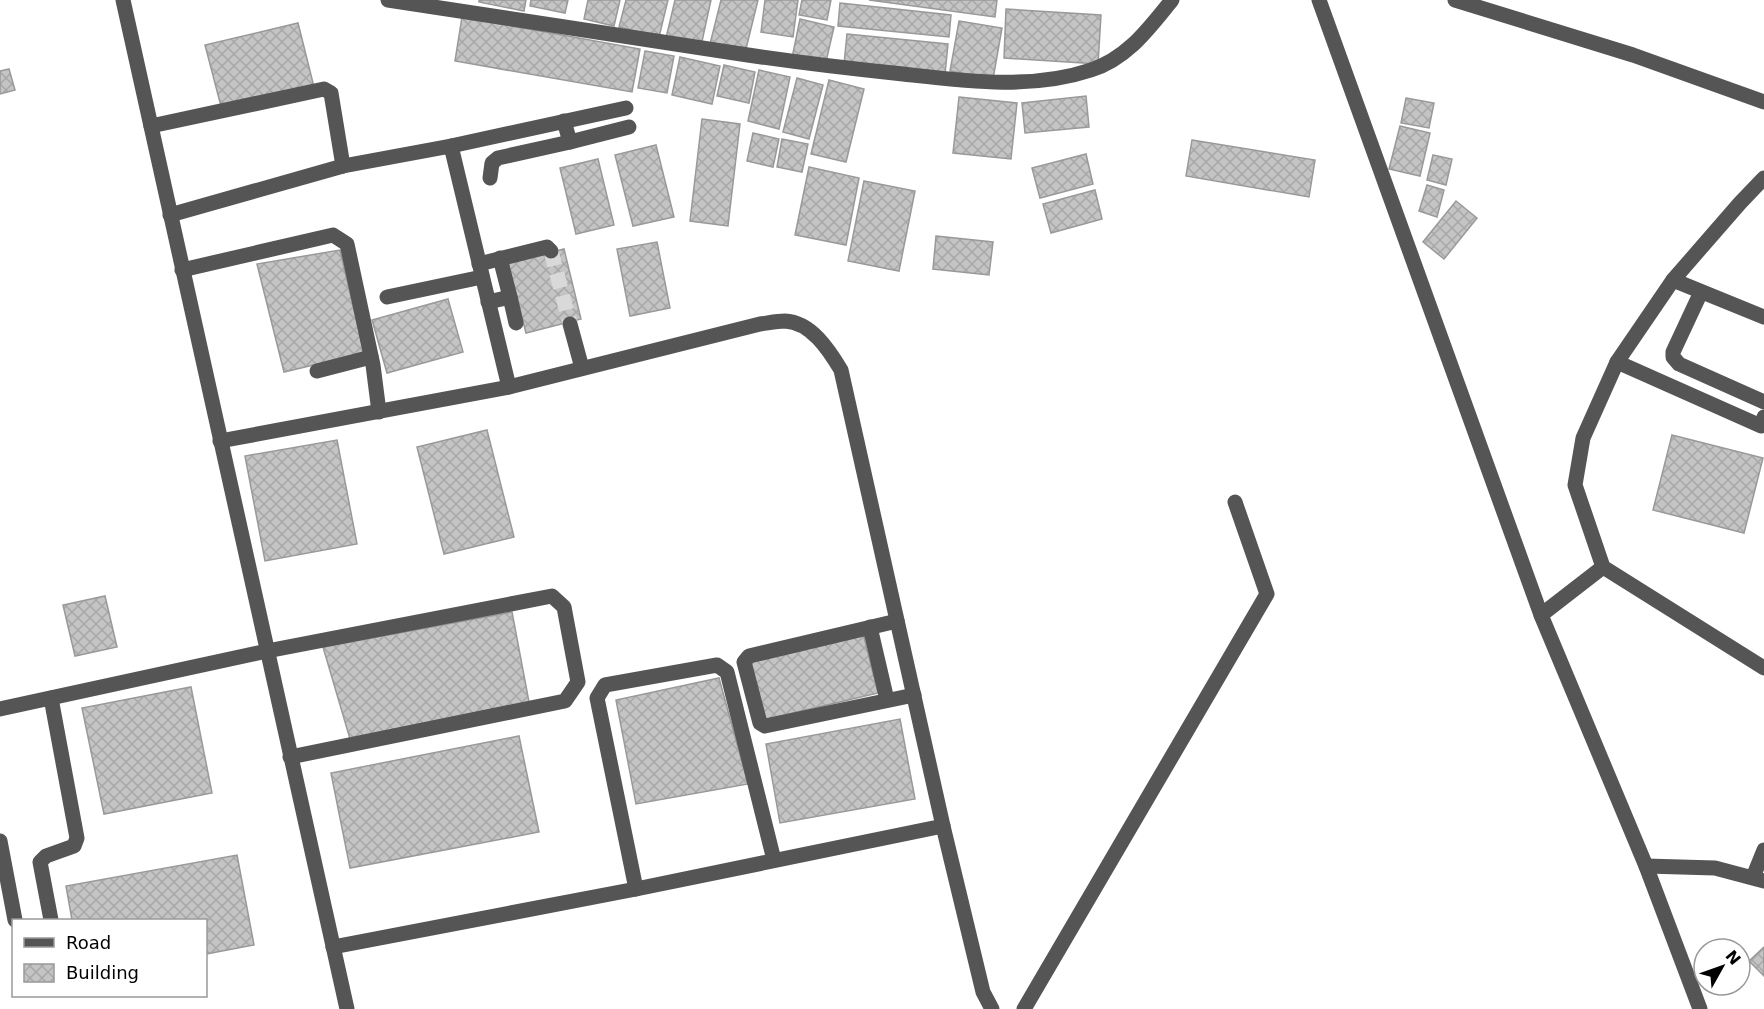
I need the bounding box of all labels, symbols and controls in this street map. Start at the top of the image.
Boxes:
legend [12,919,207,997]
text: Road [66,932,111,953]
north arrow [1692,937,1752,997]
text: N [1722,946,1745,969]
text: Building [66,962,139,983]

